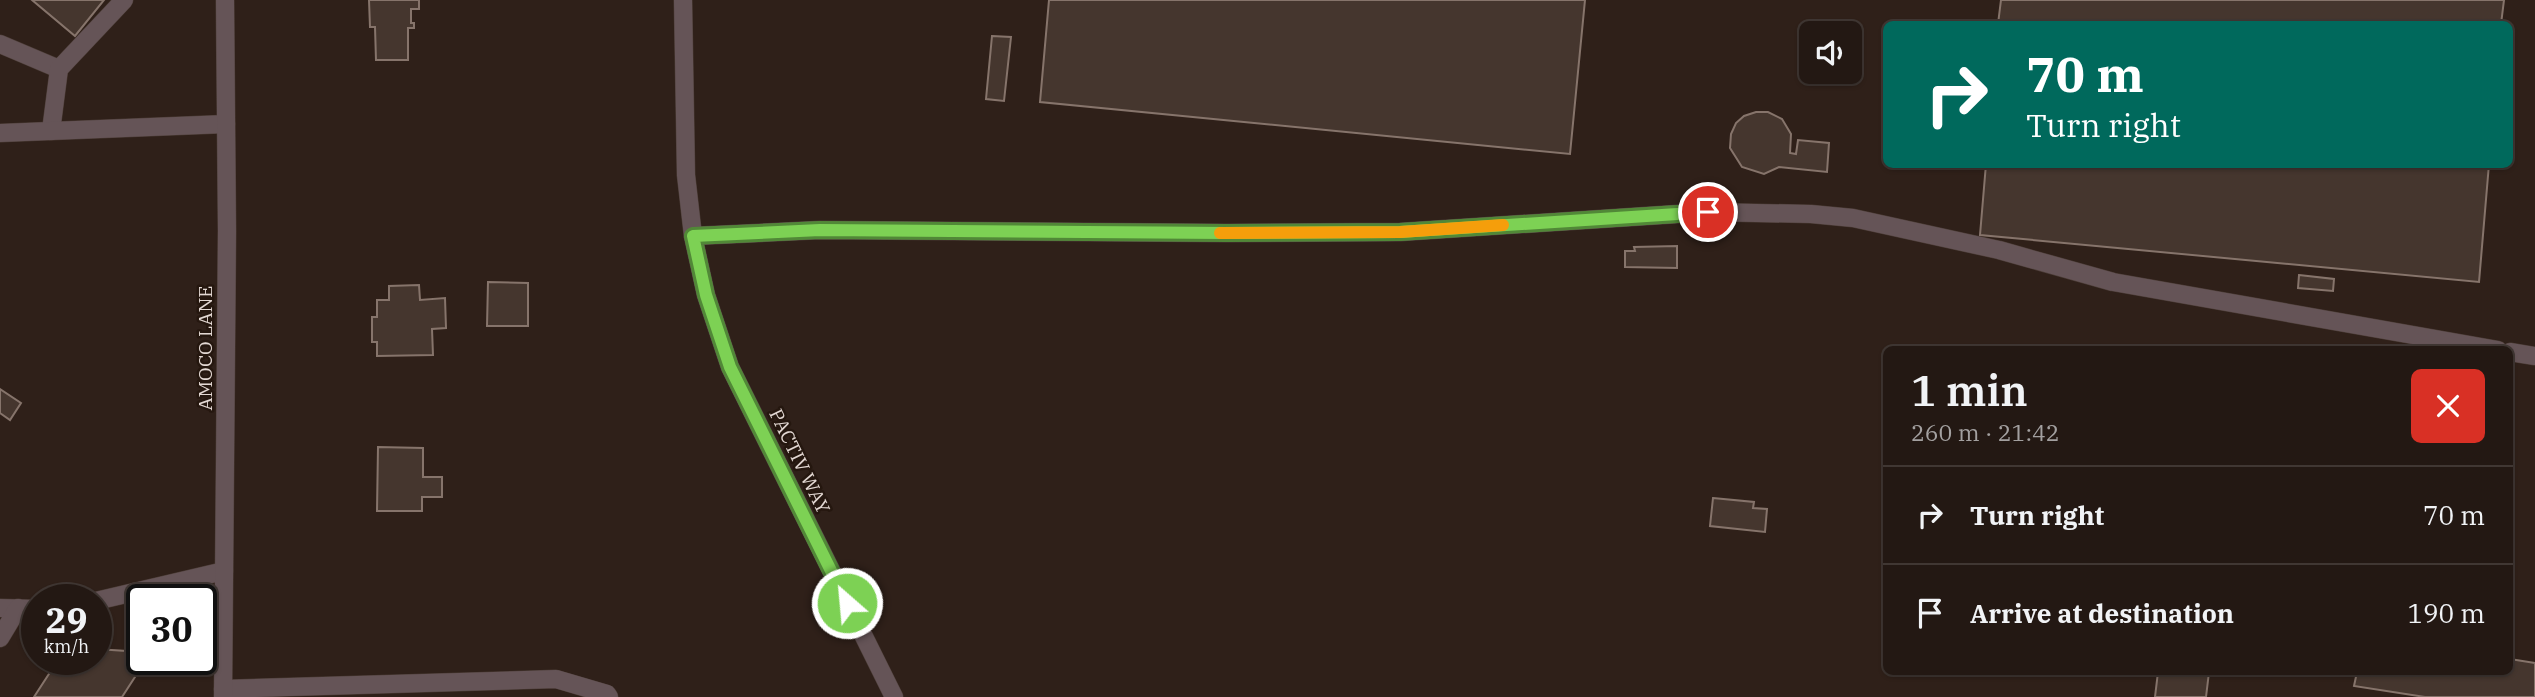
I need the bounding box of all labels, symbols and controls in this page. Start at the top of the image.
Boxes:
map controls [1799,21,1862,84]
button: sound [1799,21,1862,84]
text: 70 m [2026,42,2144,105]
icon: right [1911,49,2002,140]
text: Turn right [2026,104,2181,146]
pin [1678,182,1738,242]
icon: arrive [1689,193,1727,231]
street label: AMOCO LANE [193,286,217,410]
text: 1 min [1911,363,2028,418]
button: close [2411,369,2485,443]
street label: PACTIV WAY [764,405,836,517]
text: 260 m · 21:42 [1911,417,2060,447]
icon: right [1911,496,1949,534]
text: Turn right [1970,498,2104,532]
text: 70 m [2423,498,2485,532]
position arrow [810,566,884,640]
speed limit sign: 30 [126,584,217,675]
icon: arrive [1911,594,1949,632]
text: Arrive at destination [1970,596,2234,630]
text: 190 m [2407,596,2485,630]
text: 29 [45,597,88,643]
text: km/h [44,635,89,658]

